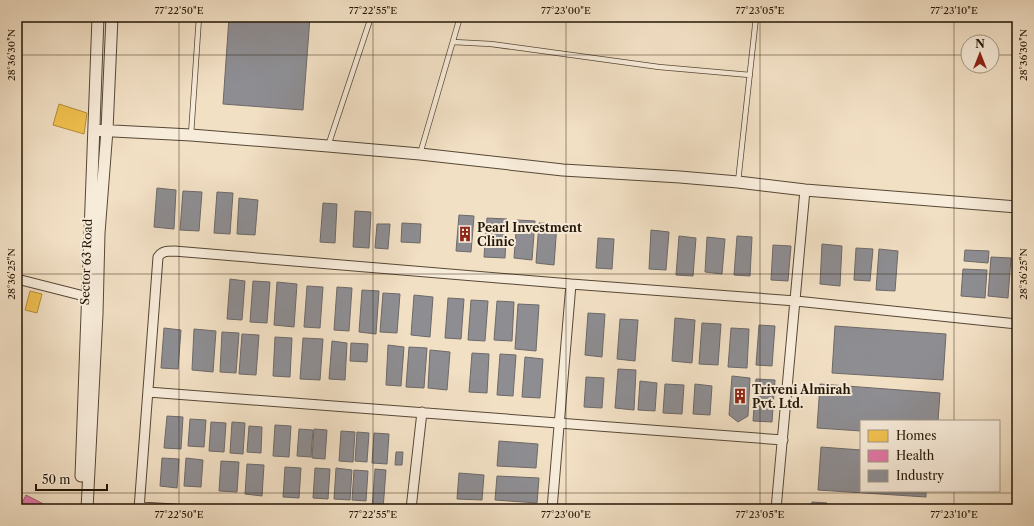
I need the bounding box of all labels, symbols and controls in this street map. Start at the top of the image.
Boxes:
text: 77°22'50"E [154,4,204,17]
text: 77°22'55"E [349,4,397,17]
text: 77°23'00"E [541,4,591,17]
text: 77°23'05"E [736,4,785,17]
text: 77°23'10"E [930,4,978,17]
text: 28°36'30"N [5,29,18,81]
text: 28°36'30"N [1017,29,1030,81]
north arrow [960,34,1000,74]
text: N [975,37,985,51]
street label: Sector 63 Road [77,218,95,305]
place label: Pearl Investment Clinic [477,220,582,249]
building icon: Pearl Investment Clinic [456,225,474,243]
text: 28°36'25"N [5,248,18,300]
text: 28°36'25"N [1017,248,1030,300]
place label: Triveni Almirah Pvt. Ltd. [752,382,851,411]
building icon: Triveni Almirah Pvt. Ltd. [731,387,749,405]
legend [860,420,1000,492]
text: Homes [896,428,936,443]
text: Health [896,448,935,463]
scale bar [36,466,107,492]
text: Industry [896,468,944,483]
text: 50 m [42,472,71,487]
text: 77°22'50"E [154,508,204,521]
text: 77°22'55"E [349,508,397,521]
text: 77°23'00"E [541,508,591,521]
text: 77°23'05"E [736,508,785,521]
text: 77°23'10"E [930,508,978,521]

